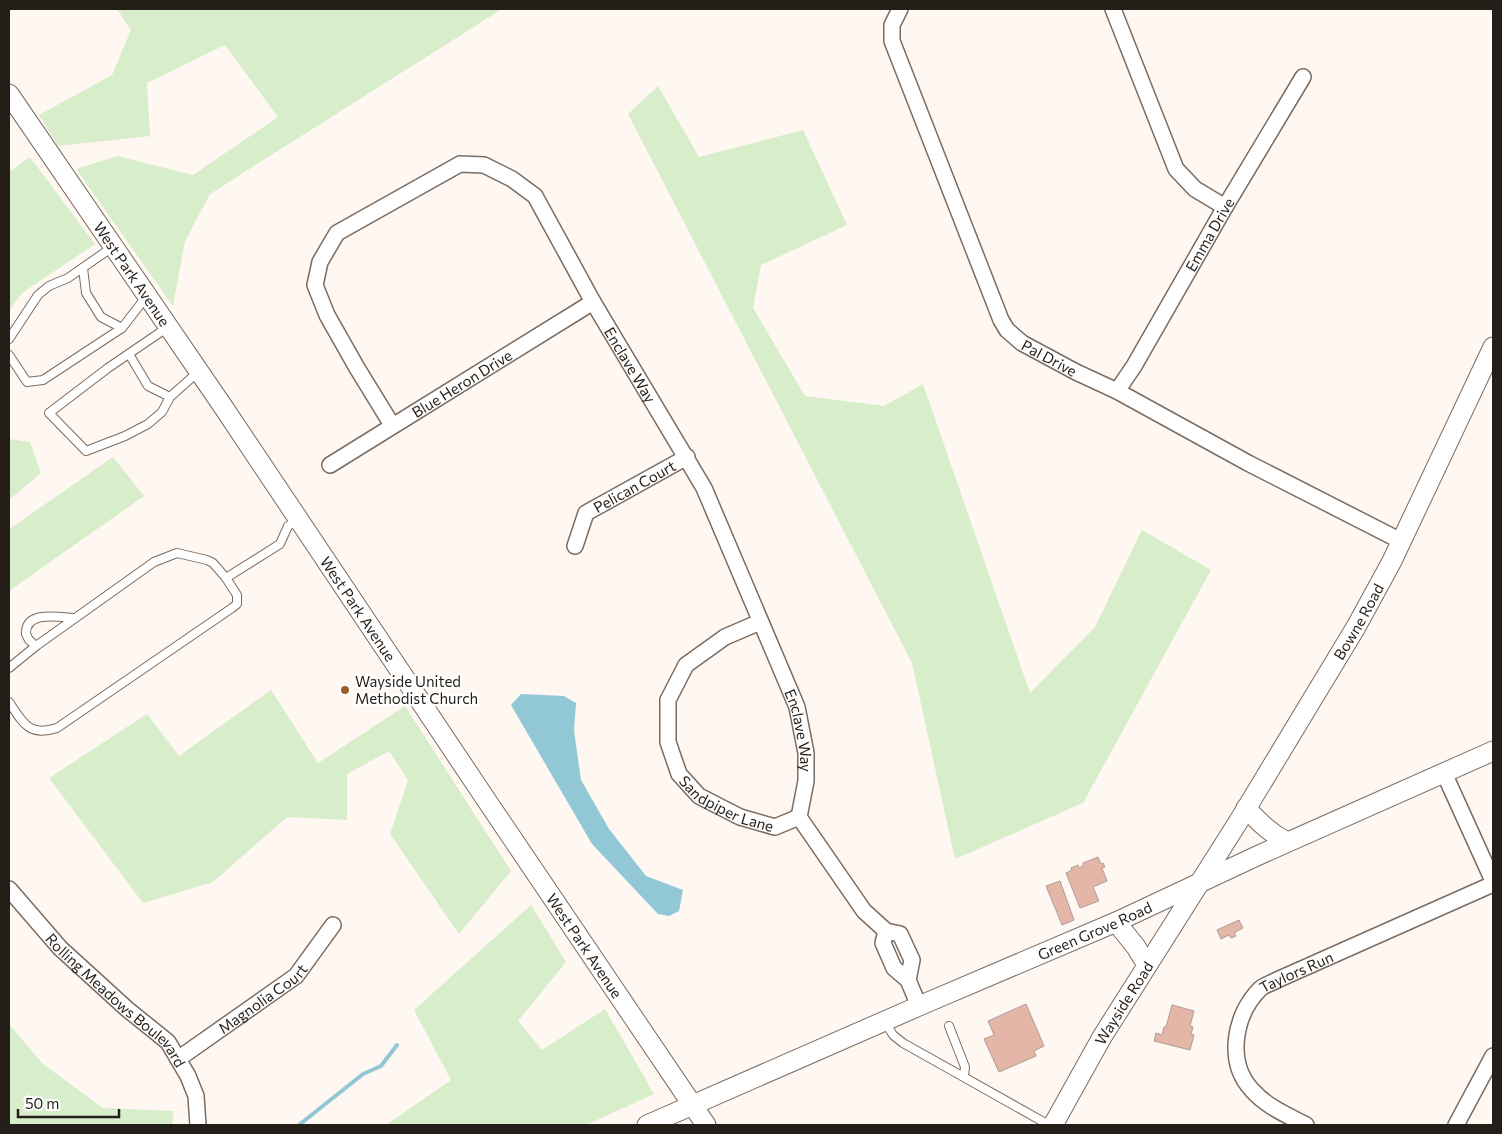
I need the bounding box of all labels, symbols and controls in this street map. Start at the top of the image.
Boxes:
street label: Emma Drive [1181,194,1238,274]
street label: West Park Avenue [90,218,174,330]
street label: Enclave Way [601,324,660,406]
street label: Pal Drive [1019,336,1080,380]
street label: Blue Heron Drive [408,346,515,421]
street label: Pelican Court [590,456,679,516]
street label: West Park Avenue [317,553,400,665]
street label: Bowne Road [1329,580,1387,663]
place label: Wayside United Methodist Church [355,672,478,707]
marker: Wayside United Methodist Church [339,684,351,696]
street label: Enclave Way [781,686,816,772]
street label: Sandpiper Lane [676,772,776,835]
street label: West Park Avenue [543,890,627,1001]
street label: Green Grove Road [1035,898,1155,963]
street label: Rolling Meadows Boulevard [42,930,190,1070]
street label: Taylors Run [1256,947,1336,996]
street label: Wayside Road [1091,958,1157,1048]
street label: Magnolia Court [215,960,311,1037]
scale bar [18,1086,119,1118]
text: 50 m [25,1094,59,1112]

